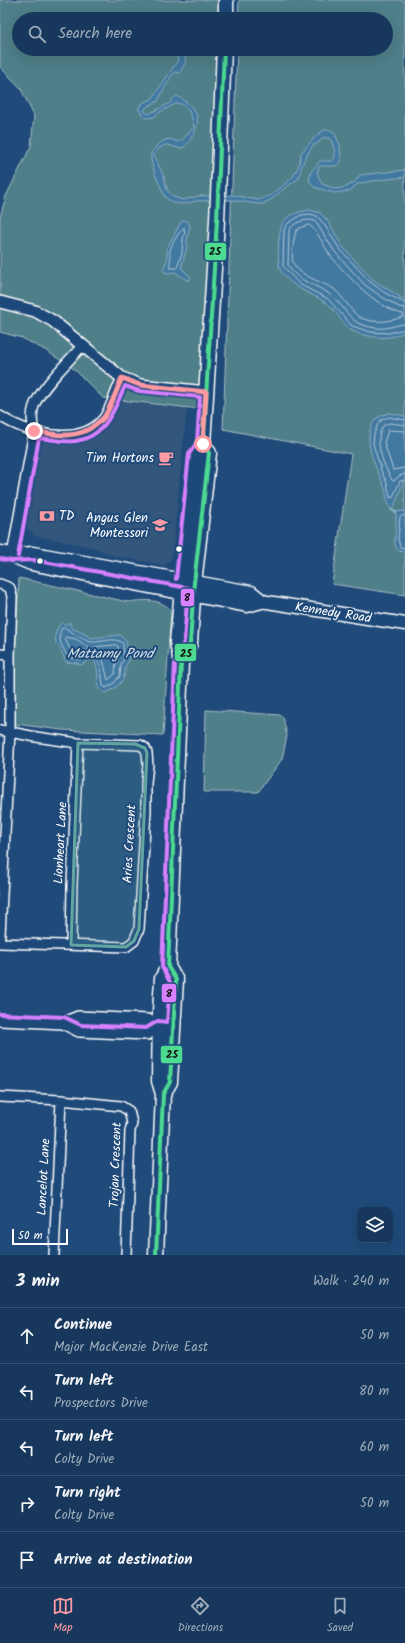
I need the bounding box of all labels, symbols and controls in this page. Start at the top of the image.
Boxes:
search box [12,12,393,56]
text: Search here [58,22,132,46]
icon: search [26,23,48,45]
line badge: 25 [204,242,227,261]
text: 25 [209,243,222,261]
route end [25,422,43,440]
route start [194,435,212,453]
place label: Tim Hortons [86,448,154,469]
cafe icon: Tim Hortons [157,449,175,467]
place label: TD [59,506,74,527]
bank icon: TD [38,507,56,525]
place label: Angus Glen Montessori [86,508,149,544]
school or university icon: Angus Glen Montessori [151,516,169,534]
unlabelled marker [174,544,184,554]
unlabelled marker [35,556,45,566]
line badge: 8 [180,588,195,607]
text: 8 [184,589,191,607]
street label: Kennedy Road [293,597,373,629]
water label: Mattamy Pond [67,643,156,665]
line badge: 25 [174,643,197,662]
text: 25 [180,645,193,663]
street label: Lionheart Lane [48,801,74,885]
street label: Aries Crescent [117,803,143,884]
line badge: 8 [161,983,177,1003]
text: 8 [166,985,173,1003]
line badge: 25 [160,1045,183,1064]
text: 25 [166,1046,179,1064]
street label: Trojan Crescent [104,1121,128,1208]
street label: Lancelot Lane [31,1138,57,1216]
map controls [357,1207,393,1243]
button: layers [357,1207,393,1243]
scale bar [12,1227,68,1246]
text: 50 m [18,1227,43,1245]
text: 3 min [16,1268,60,1295]
text: Walk · 240 m [313,1271,389,1292]
text: Continue [54,1313,112,1337]
icon: ahead [16,1325,38,1347]
text: 50 m [360,1325,389,1346]
text: Major MacKenzie Drive East [54,1337,208,1358]
text: Turn left [54,1369,114,1393]
icon: left [16,1381,38,1403]
text: 80 m [359,1381,389,1402]
text: Prospectors Drive [54,1393,148,1414]
text: Turn left [54,1425,114,1449]
icon: left [16,1437,38,1459]
text: 60 m [360,1437,389,1458]
text: Colty Drive [54,1449,114,1470]
text: Turn right [54,1481,121,1505]
icon: right [16,1493,38,1515]
text: 50 m [360,1493,389,1514]
text: Colty Drive [54,1505,114,1526]
text: Arrive at destination [54,1548,193,1572]
icon: arrive [16,1549,38,1571]
tab: Map [52,1595,74,1637]
tab: Directions [178,1595,223,1637]
tab: Saved [327,1595,353,1637]

